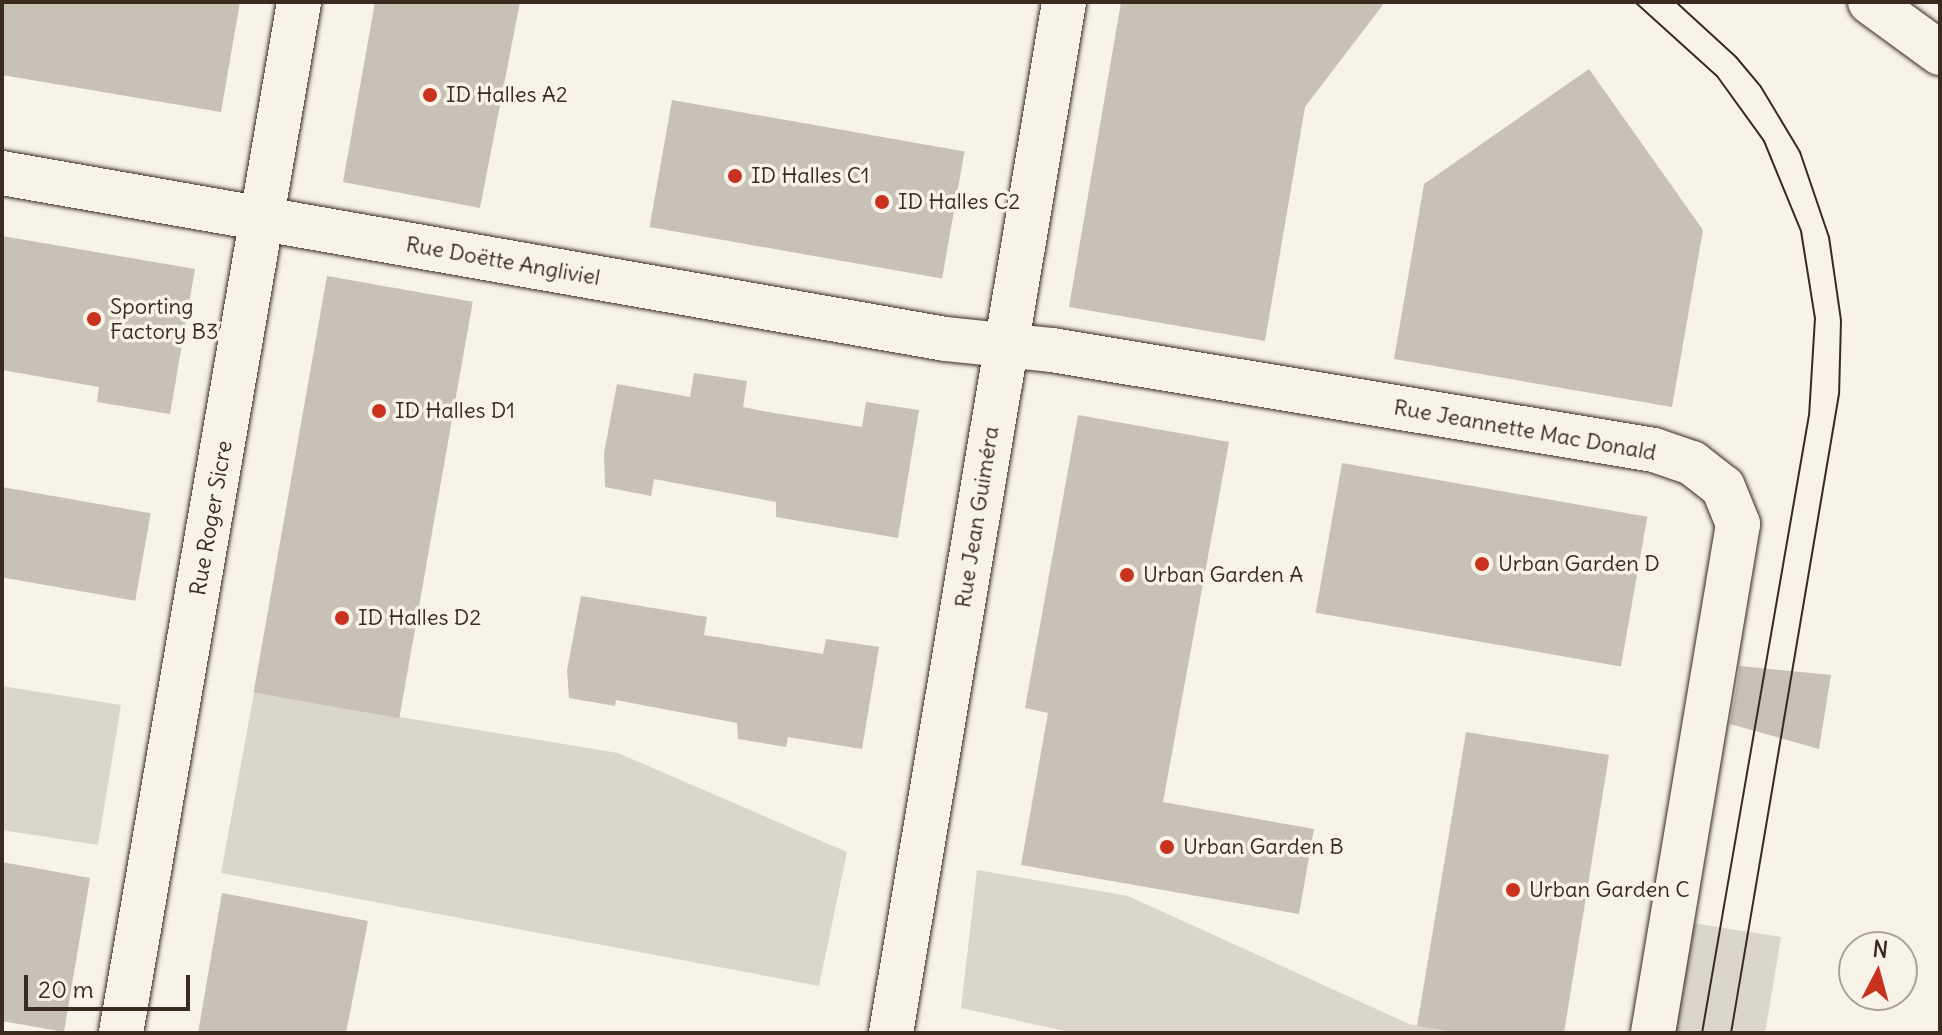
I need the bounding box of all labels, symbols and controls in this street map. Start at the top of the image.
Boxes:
place label: ID Halles A2 [446,82,568,108]
marker: ID Halles A2 [421,86,439,104]
place label: ID Halles C1 [751,163,870,189]
marker: ID Halles C1 [726,167,744,185]
place label: ID Halles C2 [898,189,1020,215]
marker: ID Halles C2 [873,193,891,211]
street label: Rue Doëtte Angliviel [404,231,602,291]
place label: Sporting Factory B3 [110,293,218,344]
marker: Sporting Factory B3 [85,310,103,328]
street label: Rue Jeannette Mac Donald [1392,394,1658,466]
place label: ID Halles D1 [395,398,515,424]
marker: ID Halles D1 [370,402,388,420]
street label: Rue Jean Guiméra [950,424,1004,610]
street label: Rue Roger Sicre [184,439,238,597]
place label: Urban Garden D [1498,551,1660,577]
marker: Urban Garden D [1473,555,1491,573]
place label: Urban Garden A [1143,562,1303,588]
marker: Urban Garden A [1118,566,1136,584]
place label: ID Halles D2 [358,605,481,631]
marker: ID Halles D2 [333,609,351,627]
place label: Urban Garden B [1183,834,1344,860]
marker: Urban Garden B [1158,838,1176,856]
place label: Urban Garden C [1529,877,1690,903]
marker: Urban Garden C [1504,881,1522,899]
north arrow [1838,931,1918,1011]
text: N [1871,934,1889,964]
scale bar [28,959,194,1009]
text: 20 m [38,974,94,1004]

